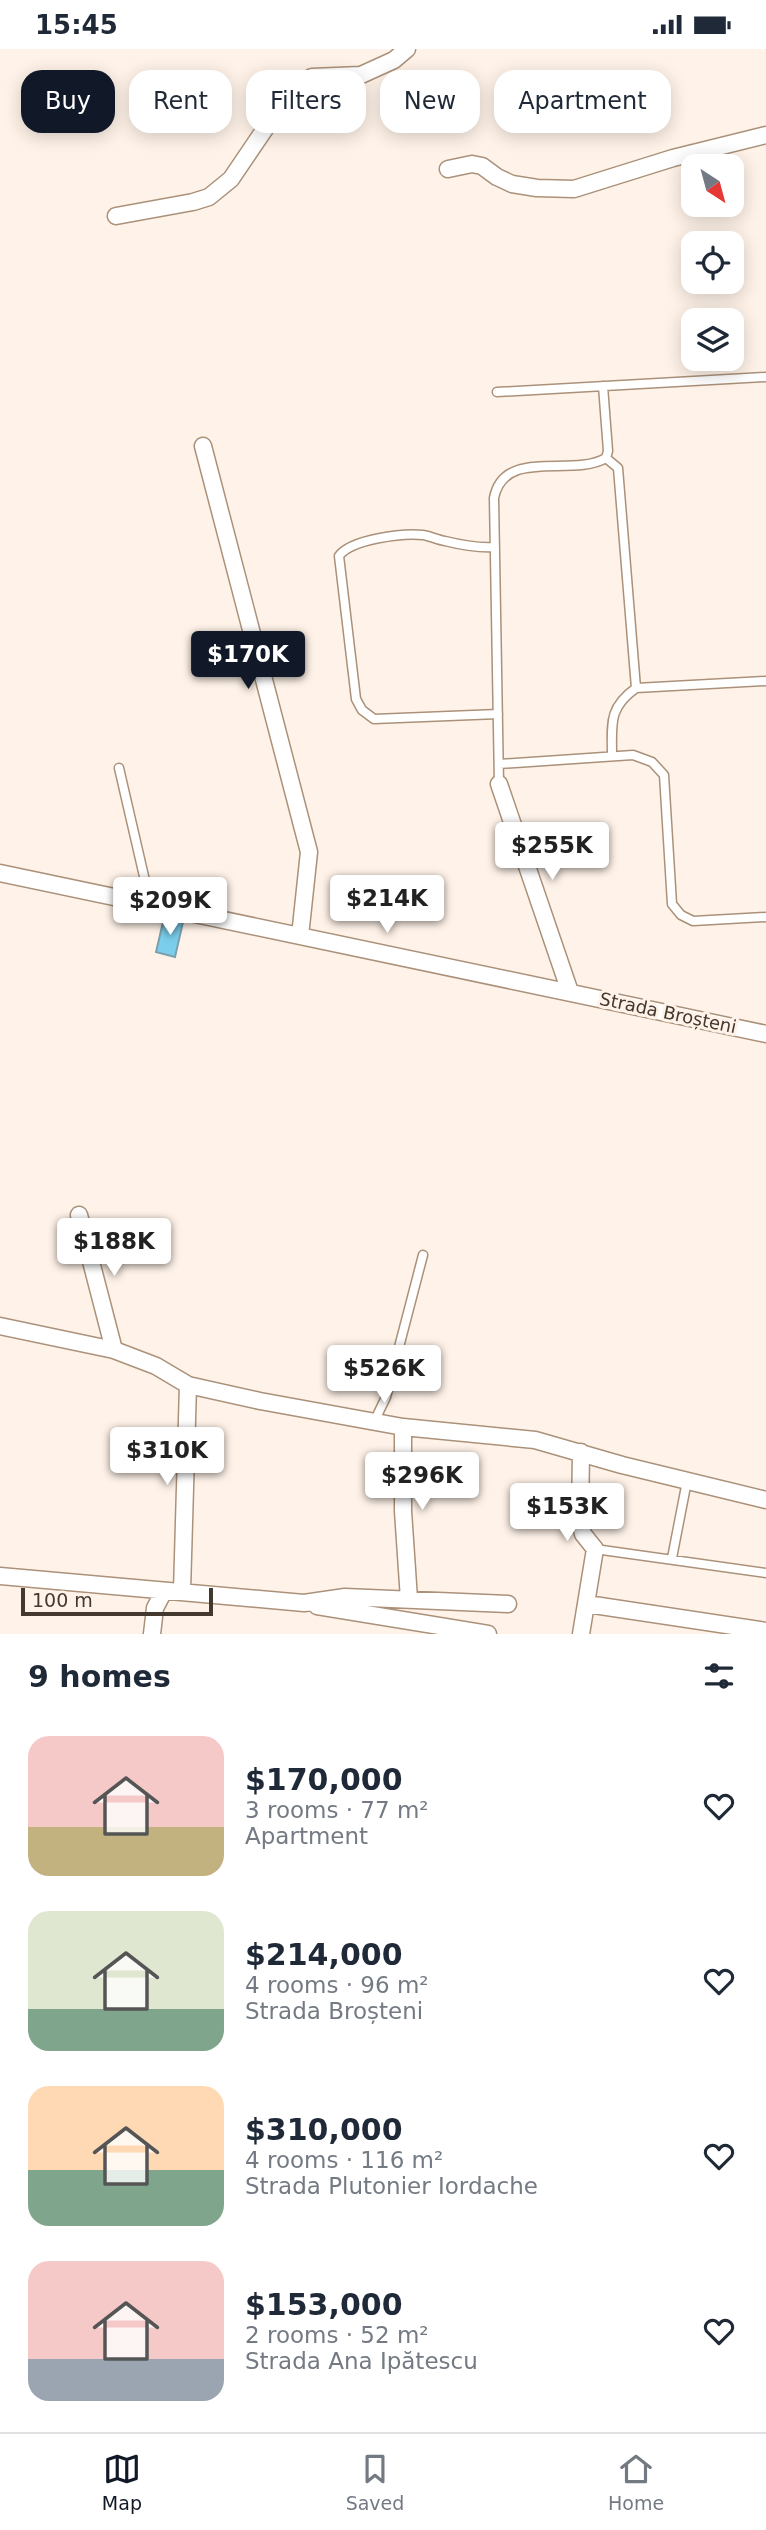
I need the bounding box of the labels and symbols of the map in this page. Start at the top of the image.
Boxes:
north arrow [681,154,744,217]
pin: $170K [199,631,297,691]
pin: $255K [503,823,601,882]
pin: $214K [338,875,436,935]
pin: $209K [121,877,219,937]
street label: Strada Broșteni [598,988,738,1037]
pin: $188K [65,1219,163,1278]
pin: $526K [335,1345,433,1405]
pin: $310K [118,1427,216,1487]
pin: $296K [373,1453,471,1512]
pin: $153K [518,1483,616,1543]
scale bar [21,1585,214,1617]

